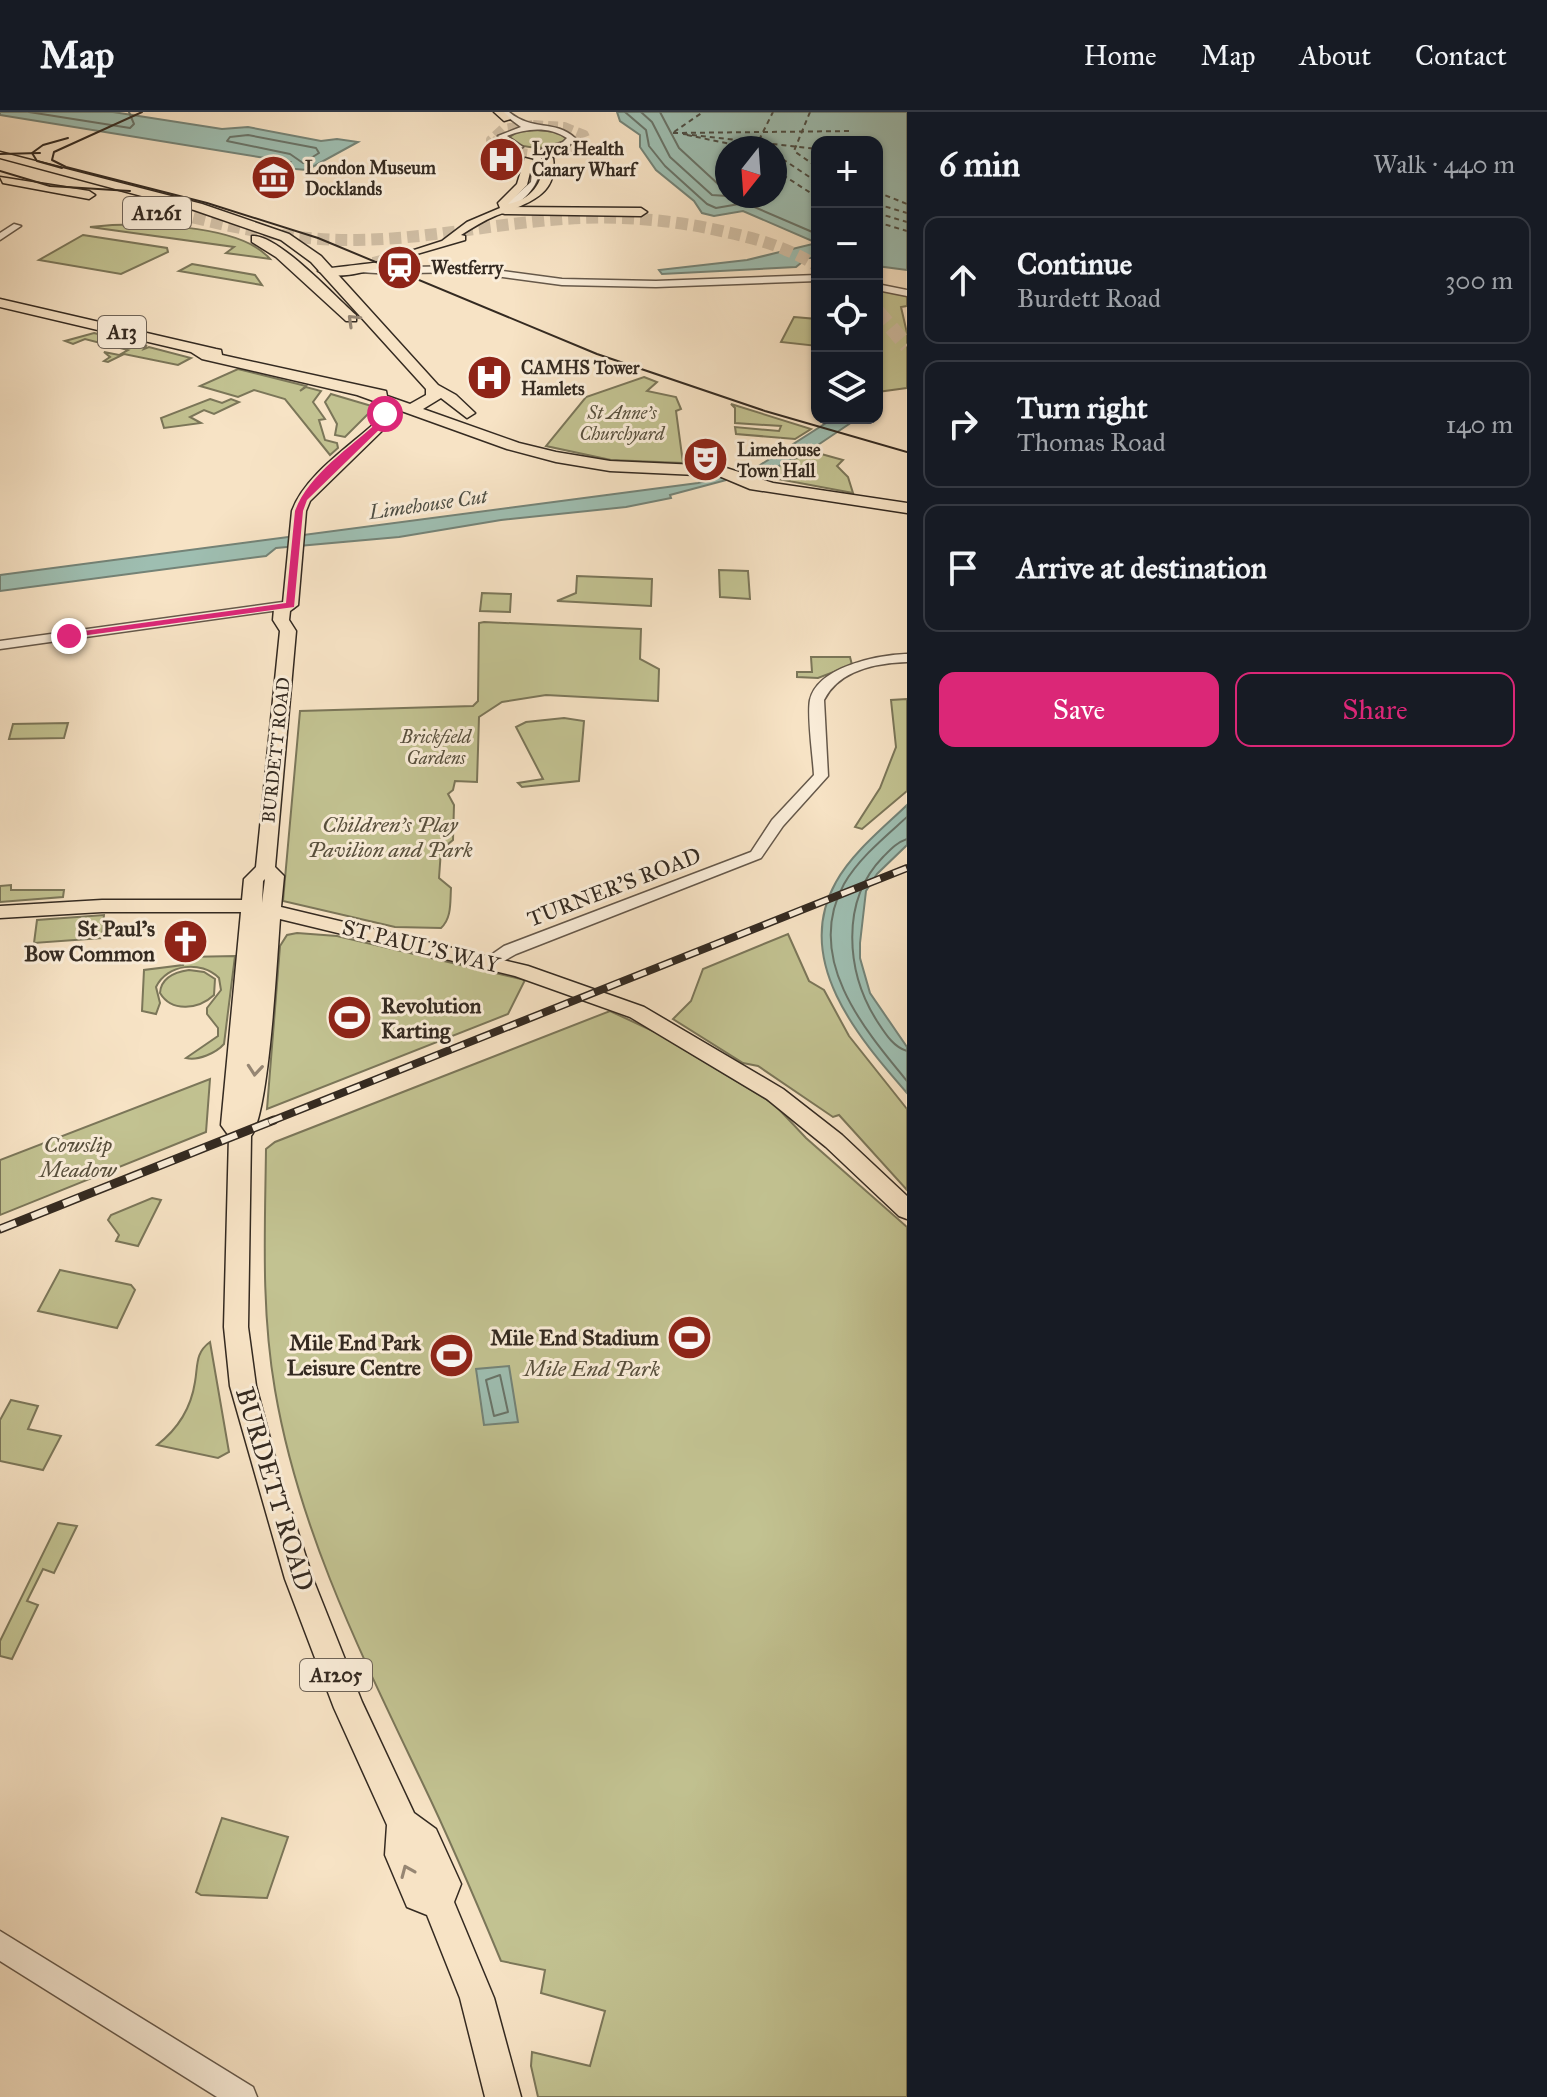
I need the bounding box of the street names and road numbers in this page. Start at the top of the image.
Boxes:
road number: A1261 [123,197,191,229]
road number: A13 [98,316,146,348]
street label: BURDETT ROAD [257,676,295,824]
street label: TURNER'S ROAD [523,841,705,933]
street label: ST PAUL'S WAY [339,913,504,979]
street label: BURDETT ROAD [229,1383,321,1595]
road number: A1205 [300,1659,372,1691]

